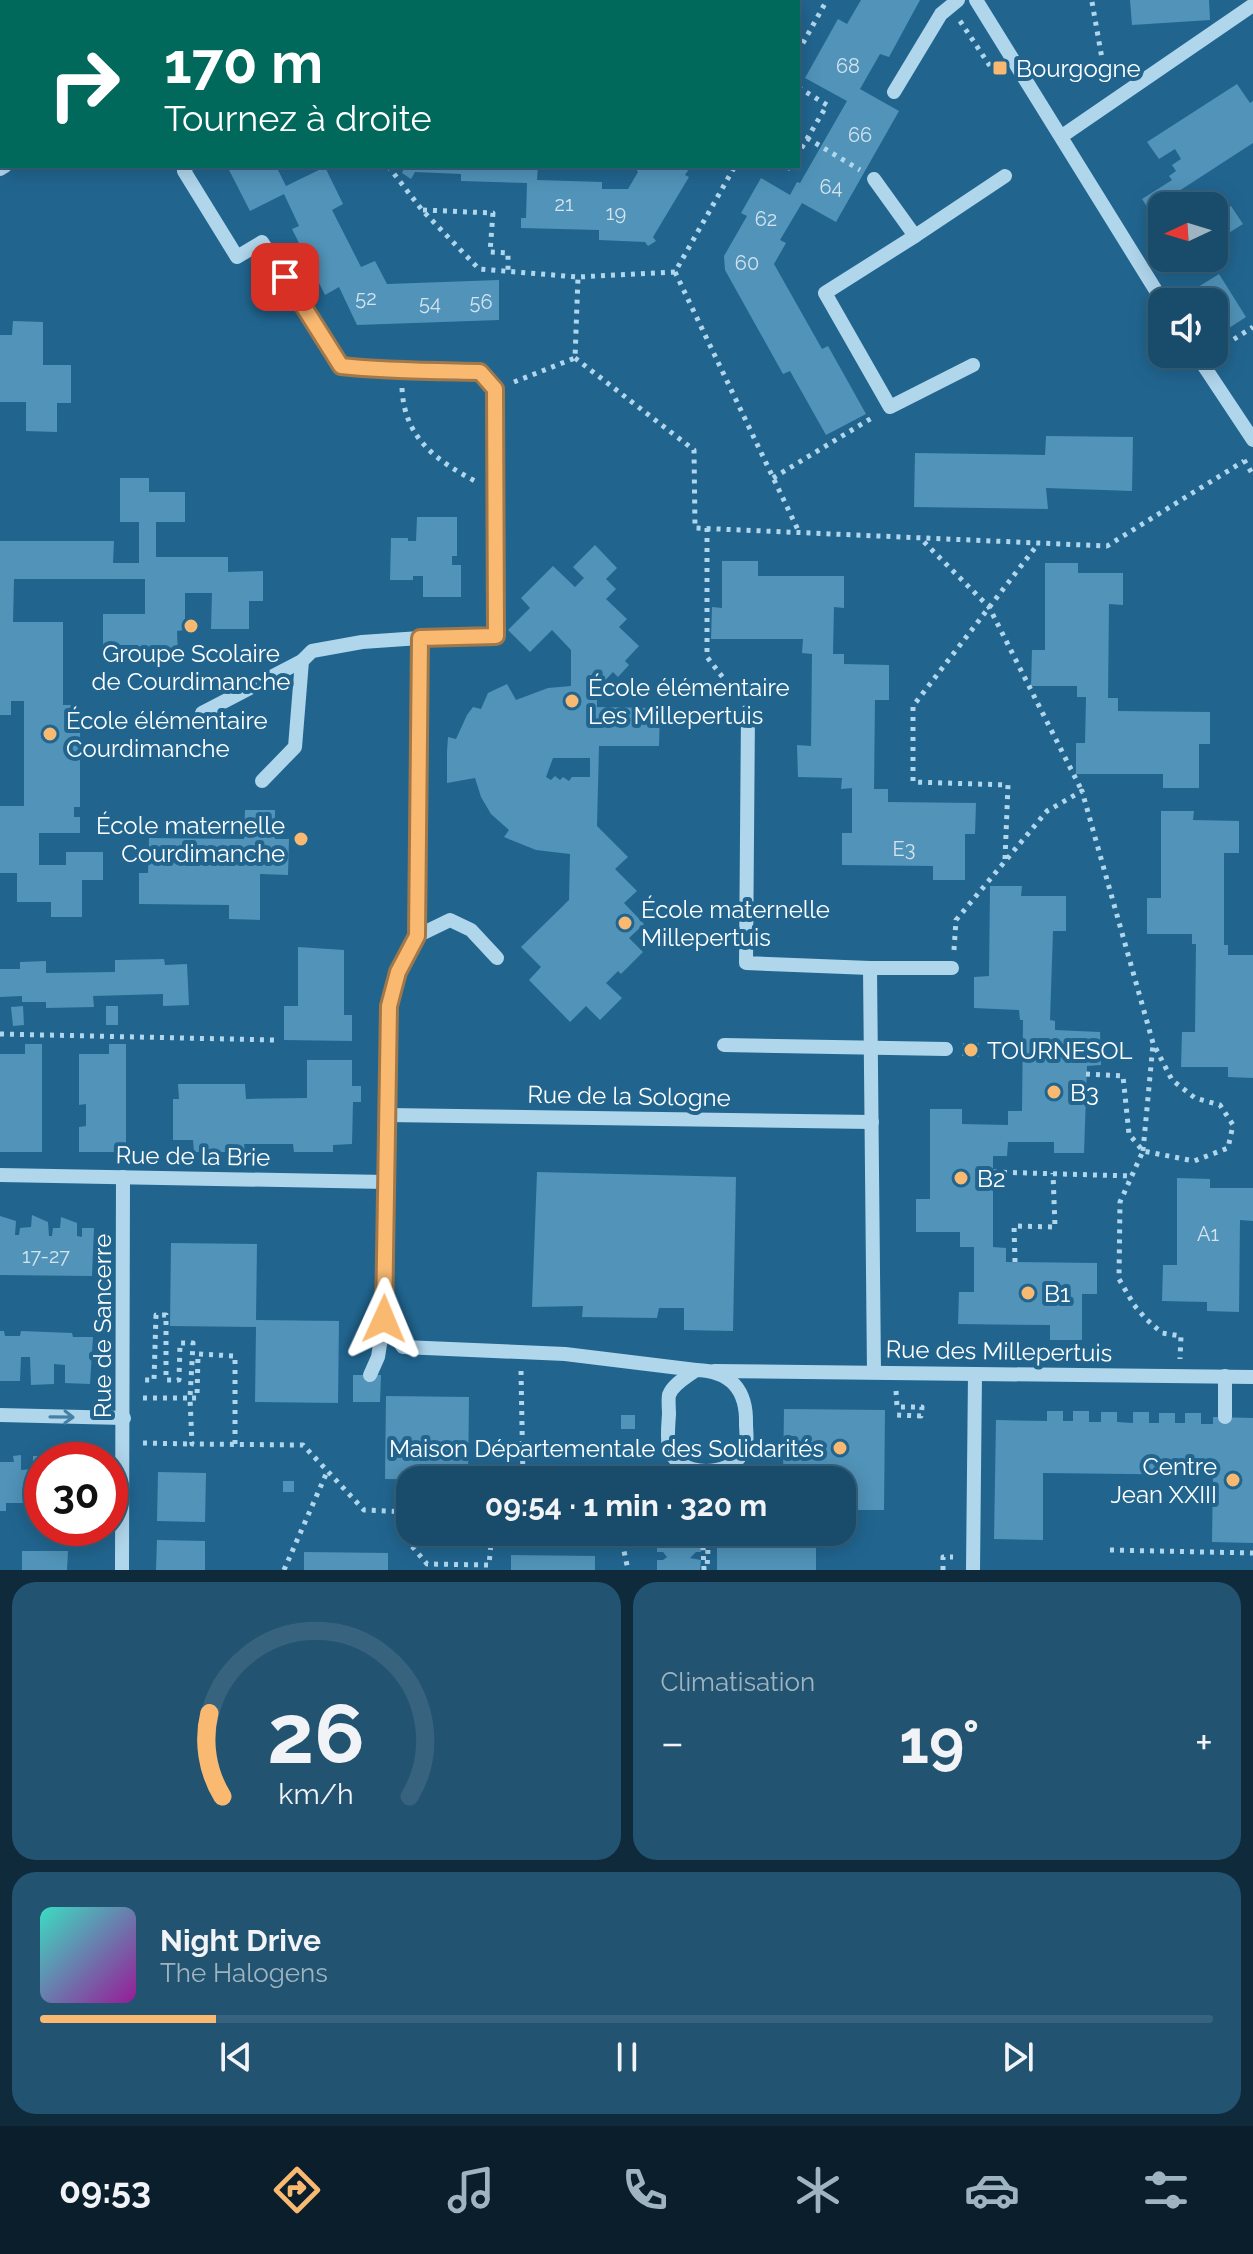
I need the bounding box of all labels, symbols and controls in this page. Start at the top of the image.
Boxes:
text: 170 m [164,30,323,96]
icon: right [32,32,136,136]
house number: 68 [836,54,860,78]
place label: Bourgogne [1016,54,1141,83]
marker: Bourgogne [991,59,1009,77]
text: Tournez à droite [164,97,432,139]
house number: 66 [848,123,872,147]
house number: 64 [820,175,843,199]
house number: 21 [555,192,574,216]
north arrow [1148,192,1228,272]
map controls [1148,192,1228,368]
house number: 19 [606,201,626,225]
house number: 62 [755,207,777,231]
pin [251,243,319,311]
house number: 60 [735,251,759,275]
icon: arrive [263,255,307,299]
house number: 52 [355,286,377,310]
button: sound [1148,288,1228,368]
house number: 56 [470,290,492,314]
house number: 54 [419,291,441,315]
marker: Groupe Scolaire de Courdimanche [182,617,200,635]
place label: Groupe Scolaire de Courdimanche [92,639,290,696]
place label: École élémentaire Les Millepertuis [588,673,790,730]
marker: École élémentaire Les Millepertuis [563,692,581,710]
place label: École élémentaire Courdimanche [66,706,268,763]
marker: École élémentaire Courdimanche [41,725,59,743]
place label: École maternelle Courdimanche [96,811,285,868]
marker: École maternelle Courdimanche [292,830,310,848]
house number: E3 [893,837,915,861]
place label: École maternelle Millepertuis [641,895,830,952]
marker: École maternelle Millepertuis [616,914,634,932]
place label: TOURNESOL [987,1036,1133,1065]
marker: TOURNESOL [962,1041,980,1059]
place label: B3 [1070,1078,1099,1107]
street label: Rue de la Sologne [527,1080,731,1112]
marker: B3 [1045,1083,1063,1101]
street label: Rue de la Brie [115,1140,271,1172]
place label: B2 [977,1164,1006,1193]
marker: B2 [952,1169,970,1187]
house number: A1 [1197,1222,1219,1246]
street label: Rue de Sancerre [88,1234,117,1418]
house number: 17-27 [22,1244,70,1268]
position arrow [342,1277,426,1361]
place label: B1 [1044,1279,1070,1308]
marker: B1 [1019,1284,1037,1302]
street label: Rue des Millepertuis [885,1335,1113,1367]
one-way arrow [48,1409,75,1424]
place label: Maison Départementale des Solidarités [389,1434,824,1463]
marker: Maison Départementale des Solidarités [831,1439,849,1457]
speed limit sign: 30 [24,1442,128,1546]
place label: Centre Jean XXIII [1110,1452,1217,1509]
marker: Centre Jean XXIII [1224,1471,1242,1489]
text: 09:54 · 1 min · 320 m [485,1488,767,1523]
text: Climatisation [661,1667,815,1697]
text: 26 [268,1685,365,1782]
text: 19° [899,1707,980,1777]
text: − [661,1717,684,1768]
text: + [1195,1717,1213,1768]
text: km/h [279,1777,354,1811]
text: Night Drive [160,1923,321,1958]
text: The Halogens [160,1958,328,1988]
icon: previous [214,2035,258,2079]
icon: pause [605,2035,649,2079]
icon: next [996,2035,1040,2079]
icon: directions [269,2162,325,2218]
icon: music [443,2162,499,2218]
icon: phone [617,2162,673,2218]
icon: climate [790,2162,846,2218]
icon: car [964,2162,1020,2218]
icon: filters [1138,2162,1194,2218]
text: 09:53 [59,2169,151,2211]

